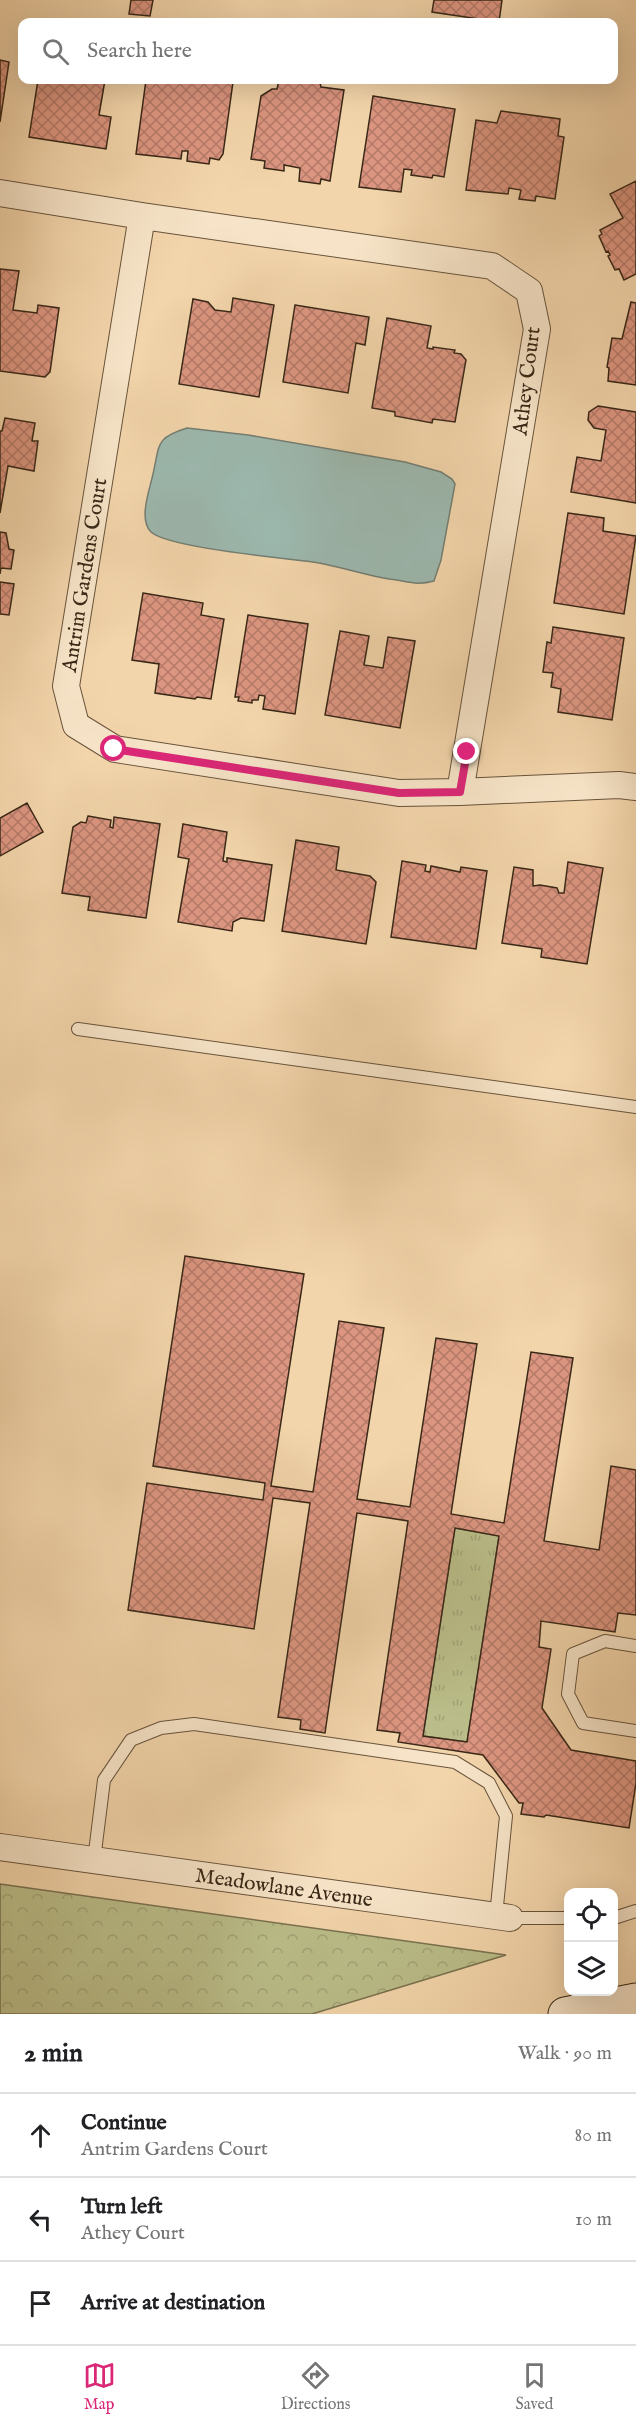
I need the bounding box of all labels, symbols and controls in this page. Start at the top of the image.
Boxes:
search box [18,18,618,84]
icon: search [39,35,72,68]
text: Search here [87,37,192,65]
street label: Athey Court [507,325,548,438]
street label: Antrim Gardens Court [57,476,114,675]
route start [100,735,126,761]
route end [453,738,479,764]
street label: Meadowlane Avenue [193,1863,374,1914]
map controls [564,1888,618,1996]
button: locate [564,1888,618,1942]
button: layers [564,1942,618,1996]
text: 2 min [24,2037,83,2070]
text: Walk · 90 m [518,2041,612,2066]
text: Continue [81,2109,167,2137]
icon: ahead [24,2119,57,2152]
text: 80 m [575,2123,612,2148]
text: Antrim Gardens Court [81,2137,268,2162]
text: Turn left [81,2193,163,2221]
icon: left [24,2203,57,2236]
text: 10 m [575,2207,612,2232]
text: Athey Court [81,2221,185,2246]
icon: arrive [24,2287,57,2320]
text: Arrive at destination [81,2289,265,2317]
tab: Map [83,2359,116,2415]
tab: Directions [281,2359,350,2415]
tab: Saved [516,2359,553,2415]

